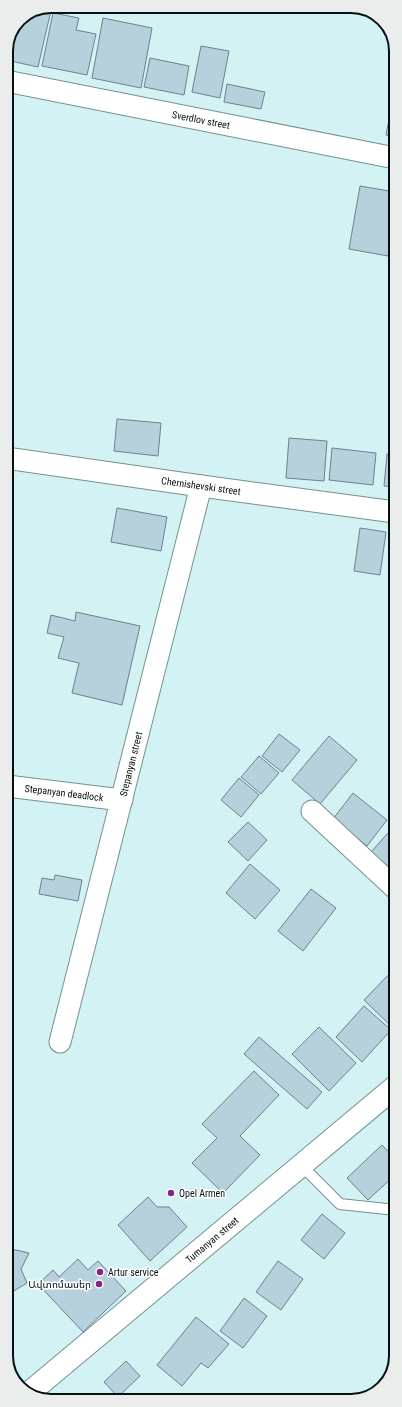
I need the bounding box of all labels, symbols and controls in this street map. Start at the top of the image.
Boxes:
street label: Sverdlov street [171,109,231,131]
street label: Chernishevski street [161,475,241,497]
street label: Stepanyan street [118,731,144,797]
street label: Stepanyan deadlock [24,783,104,803]
marker: Opel Armen [166,1188,176,1198]
place label: Opel Armen [179,1188,225,1199]
street label: Tumanyan street [183,1215,241,1265]
marker: Artur service [95,1267,105,1277]
place label: Artur service [108,1267,159,1278]
place label: Ավտոմասեր [28,1279,91,1290]
marker: Ավտոմասեր [94,1279,104,1289]

